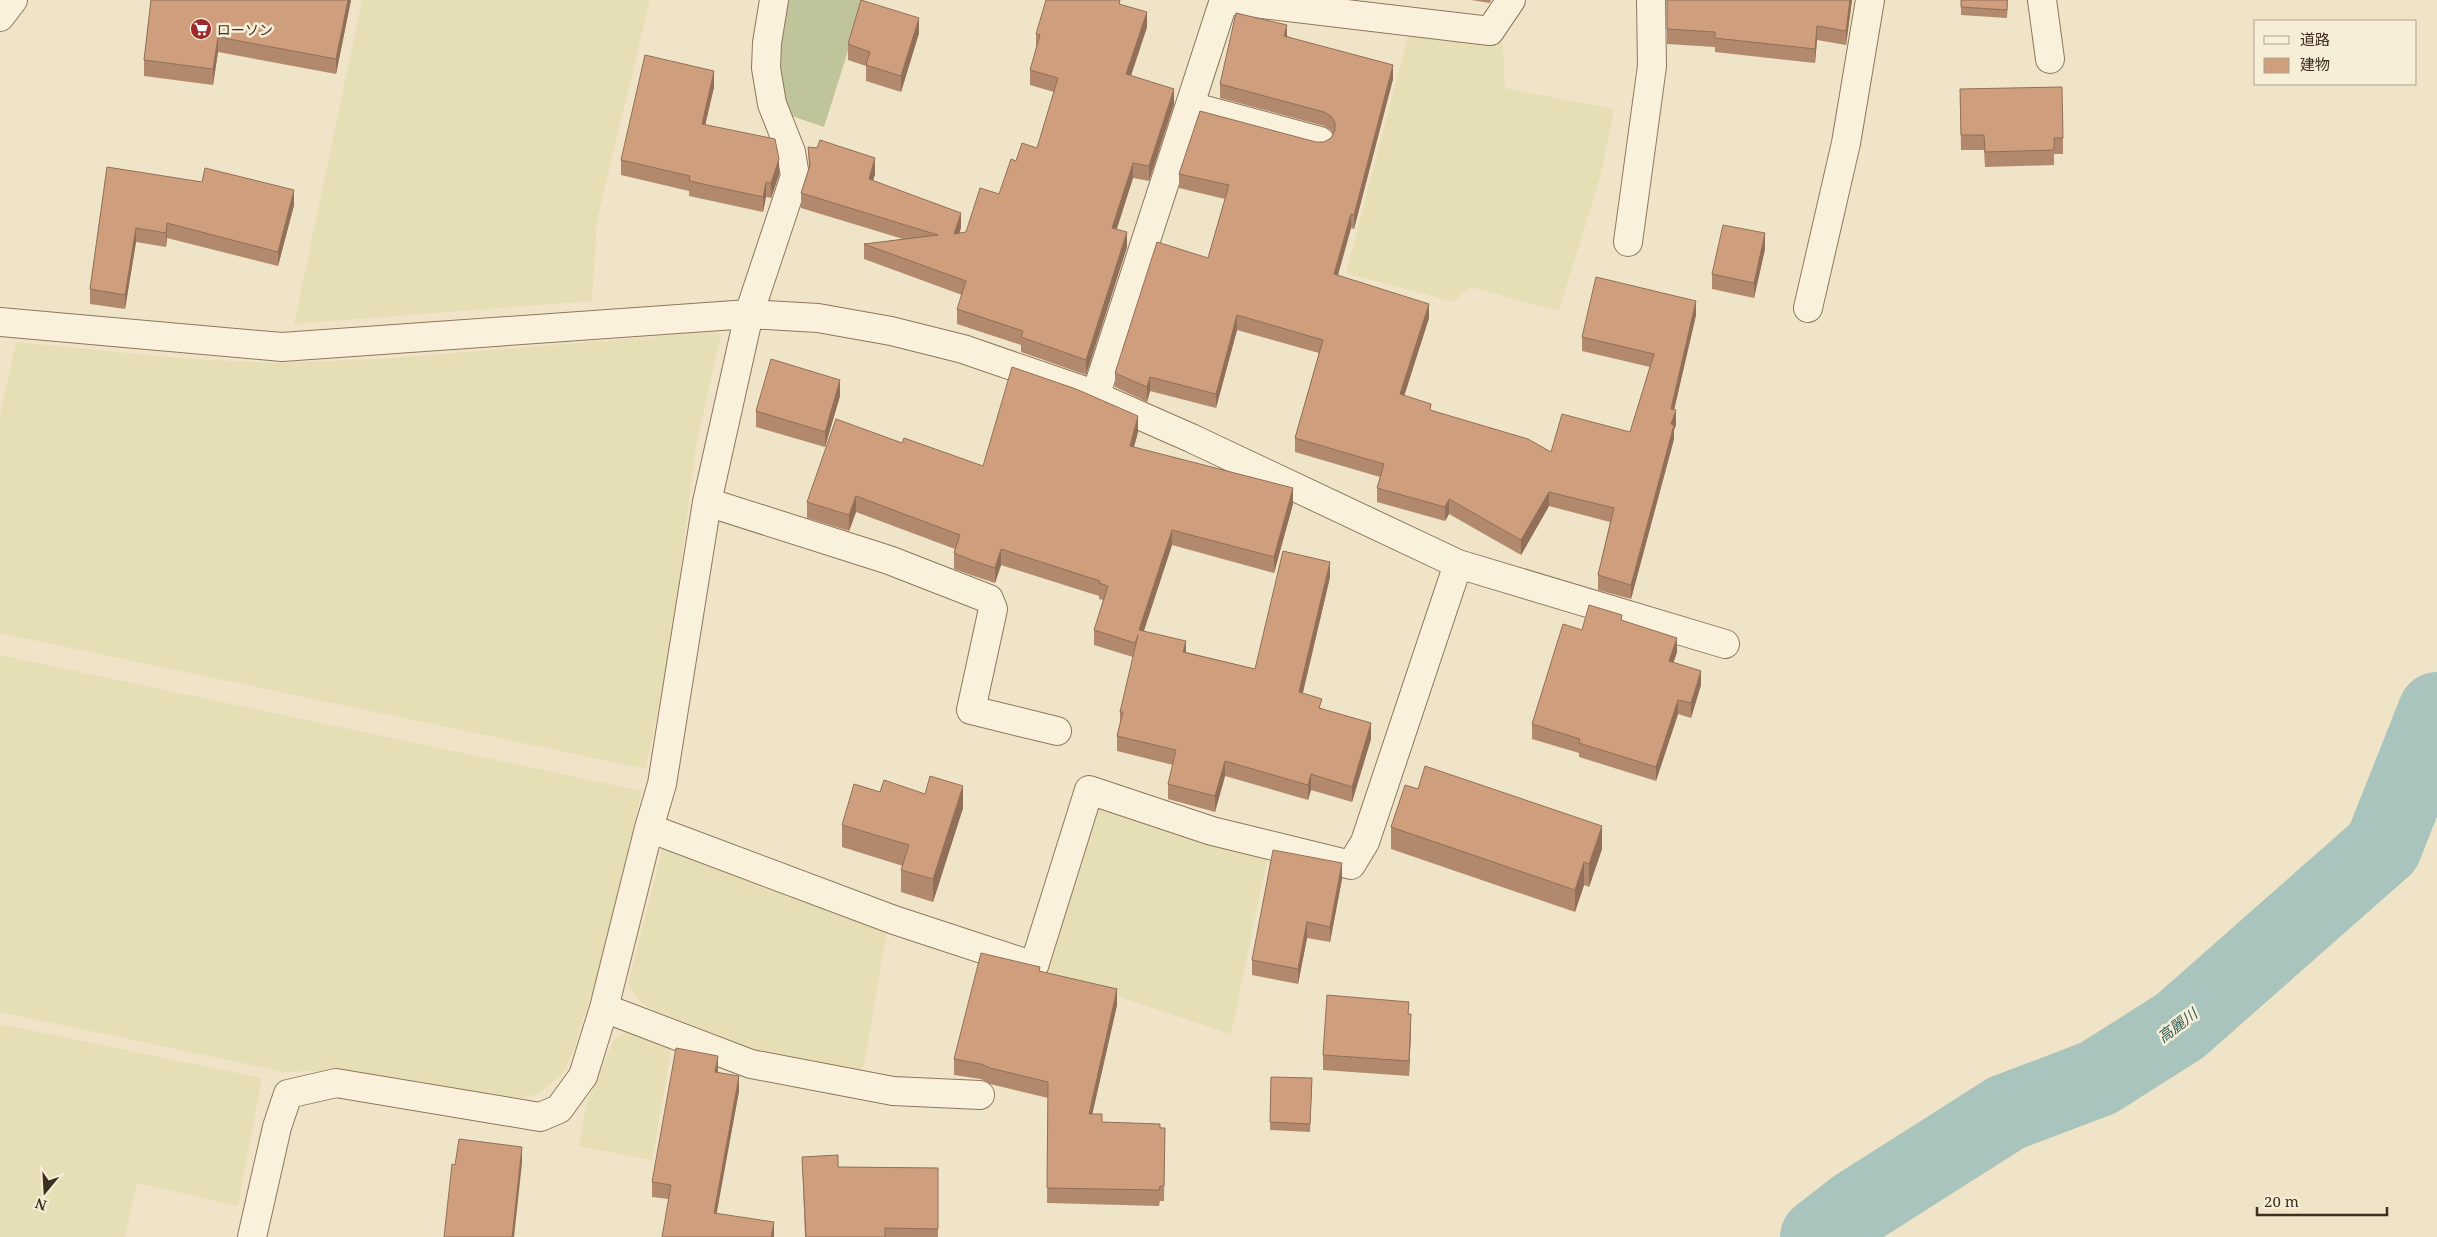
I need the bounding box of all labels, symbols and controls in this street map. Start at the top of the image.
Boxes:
supermarket icon: ローソン [189,17,213,41]
place label: ローソン [217,20,273,39]
legend [2254,20,2417,85]
text: 道路 [2300,29,2330,49]
text: 建物 [2300,54,2330,74]
water label: 高麗川 [2153,1002,2203,1047]
north arrow [20,1167,70,1217]
scale bar [2257,1184,2387,1216]
text: 20 m [2264,1191,2299,1211]
text: N [33,1194,49,1216]

